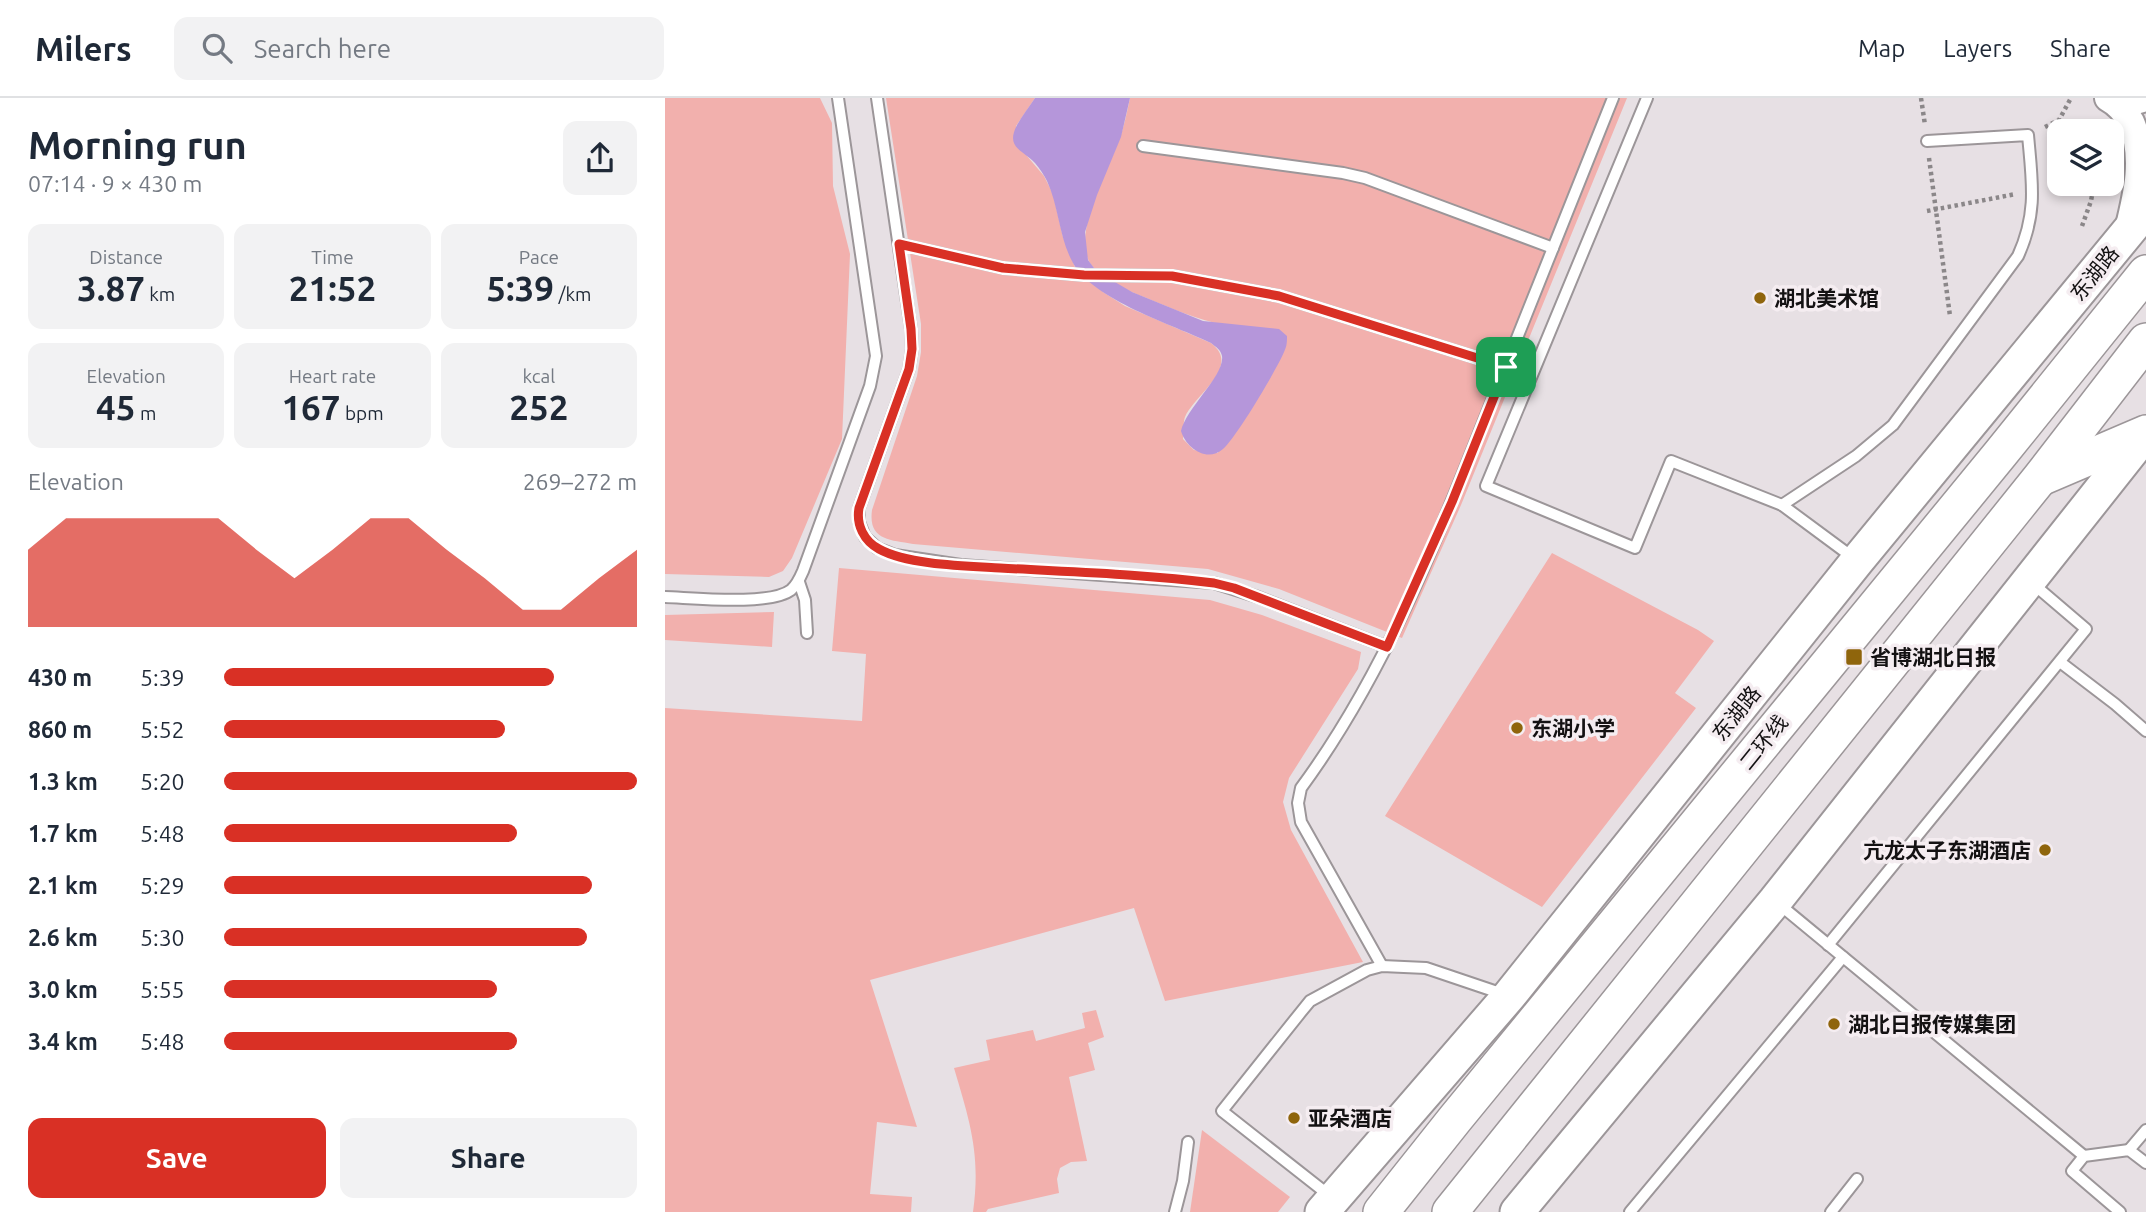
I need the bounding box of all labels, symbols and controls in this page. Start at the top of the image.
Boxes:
search box [174,17,664,80]
icon: search [198,29,236,67]
text: Milers [35,30,132,67]
text: Search here [254,34,391,63]
text: Map [1858,35,1905,62]
text: Layers [1943,35,2012,62]
text: Share [2050,35,2111,62]
map controls [2047,119,2124,196]
button: layers [2047,119,2124,196]
button: share [563,121,637,195]
text: Morning run [28,124,247,166]
text: 07:14 · 9 × 430 m [28,171,202,196]
street label: 东湖路 [2065,241,2123,305]
text: Distance [89,246,163,268]
text: Time [311,246,354,268]
text: Pace [519,246,559,268]
text: 3.87 [77,268,145,308]
text: 21:52 [289,268,376,308]
text: 5:39 [486,268,554,308]
text: km [145,283,175,305]
text: /km [554,283,591,305]
place label: 湖北美术馆 [1774,286,1879,310]
marker: 湖北美术馆 [1752,290,1768,306]
pin [1476,337,1536,397]
icon: arrive [1487,348,1525,386]
text: Elevation [87,365,166,387]
text: Heart rate [289,365,376,387]
text: kcal [522,365,555,387]
text: 45 [96,387,136,427]
text: 167 [281,387,341,427]
text: 252 [509,387,568,427]
text: m [136,402,156,424]
text: bpm [341,402,384,424]
text: Elevation [28,469,124,494]
text: 269–272 m [523,469,637,494]
place label: 省博湖北日报 [1870,645,1996,669]
marker: 省博湖北日报 [1844,647,1864,667]
text: 430 m [28,665,92,690]
text: 5:39 [140,665,185,690]
street label: 东湖路 [1707,681,1765,745]
street label: 二环线 [1734,710,1792,774]
place label: 东湖小学 [1531,716,1615,740]
text: 860 m [28,717,92,742]
text: 5:52 [140,717,185,742]
marker: 东湖小学 [1509,720,1525,736]
text: 1.3 km [28,769,98,794]
text: 5:20 [140,769,185,794]
text: 1.7 km [28,821,98,846]
text: 5:48 [140,821,185,846]
place label: 亢龙太子东湖酒店 [1863,838,2031,862]
marker: 亢龙太子东湖酒店 [2037,842,2053,858]
text: 2.1 km [28,873,98,898]
text: 5:29 [140,873,185,898]
text: 2.6 km [28,925,98,950]
text: 5:30 [140,925,185,950]
text: 3.0 km [28,977,98,1002]
text: 5:55 [140,977,185,1002]
place label: 湖北日报传媒集团 [1848,1012,2016,1036]
marker: 湖北日报传媒集团 [1826,1016,1842,1032]
text: 3.4 km [28,1029,98,1054]
text: 5:48 [140,1029,185,1054]
place label: 亚朵酒店 [1308,1106,1392,1130]
marker: 亚朵酒店 [1286,1110,1302,1126]
button: Save [28,1118,326,1198]
button: Share [340,1118,637,1198]

